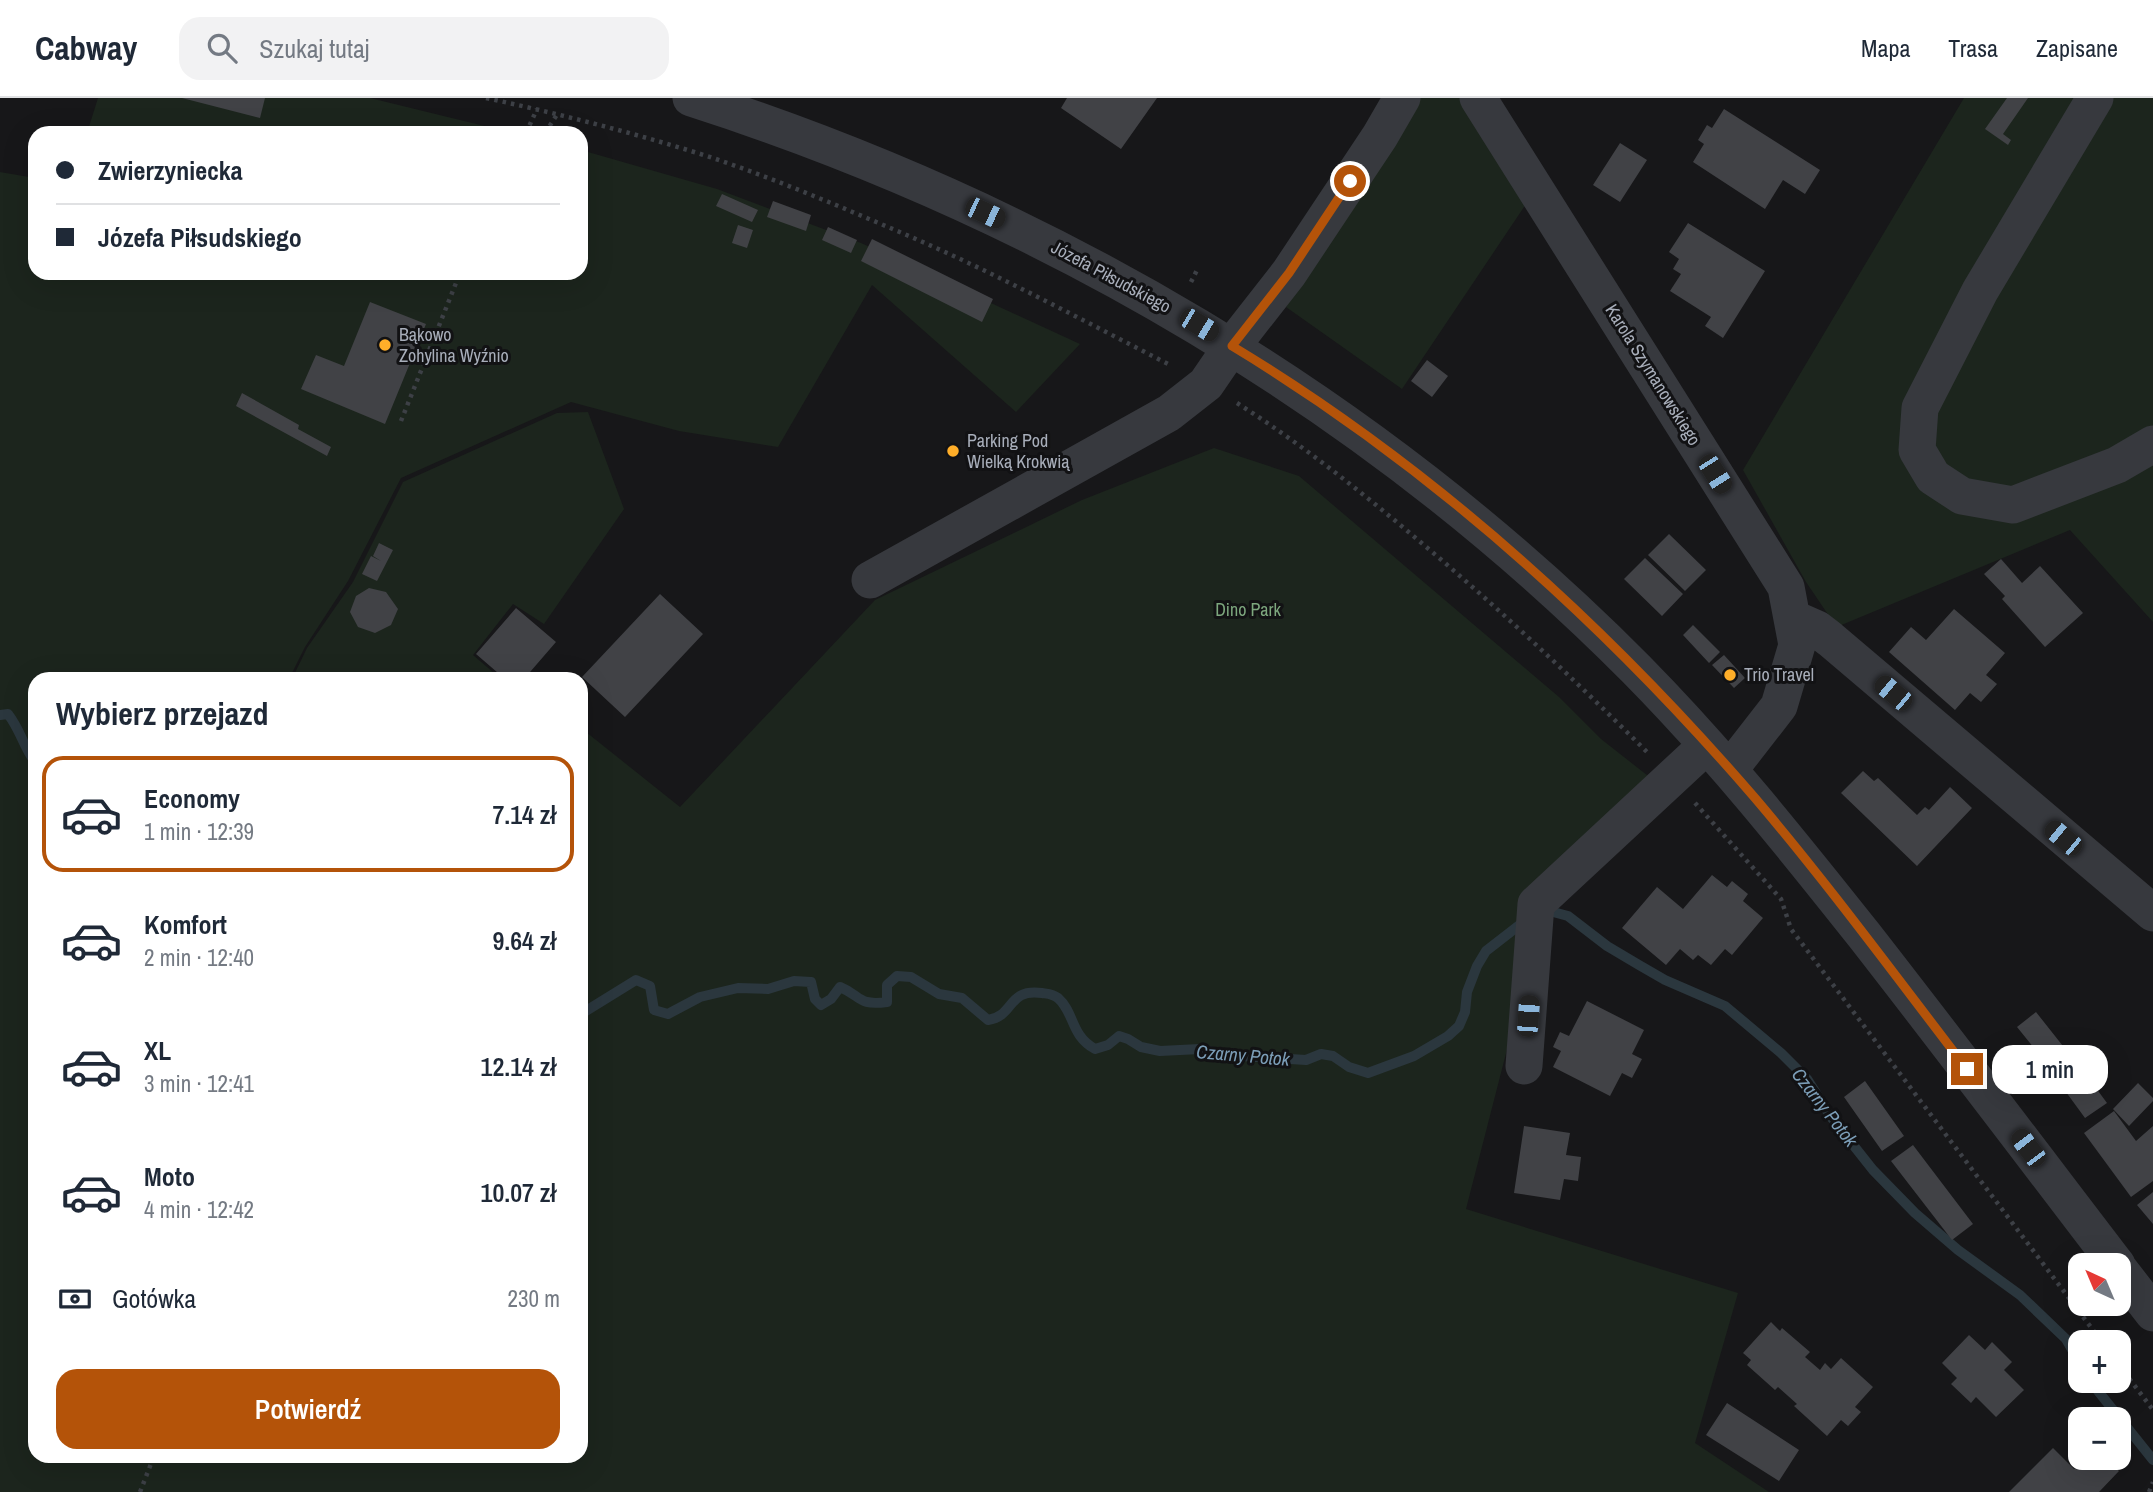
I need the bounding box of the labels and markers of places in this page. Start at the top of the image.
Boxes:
place label: Bąkowo Zohylina Wyźnio [399,322,509,368]
marker: Bąkowo Zohylina Wyźnio [377,337,393,353]
place label: Parking Pod Wielką Krokwią [967,428,1070,474]
marker: Parking Pod Wielką Krokwią [945,443,961,459]
place label: Trio Travel [1744,662,1814,687]
marker: Trio Travel [1722,667,1738,683]

